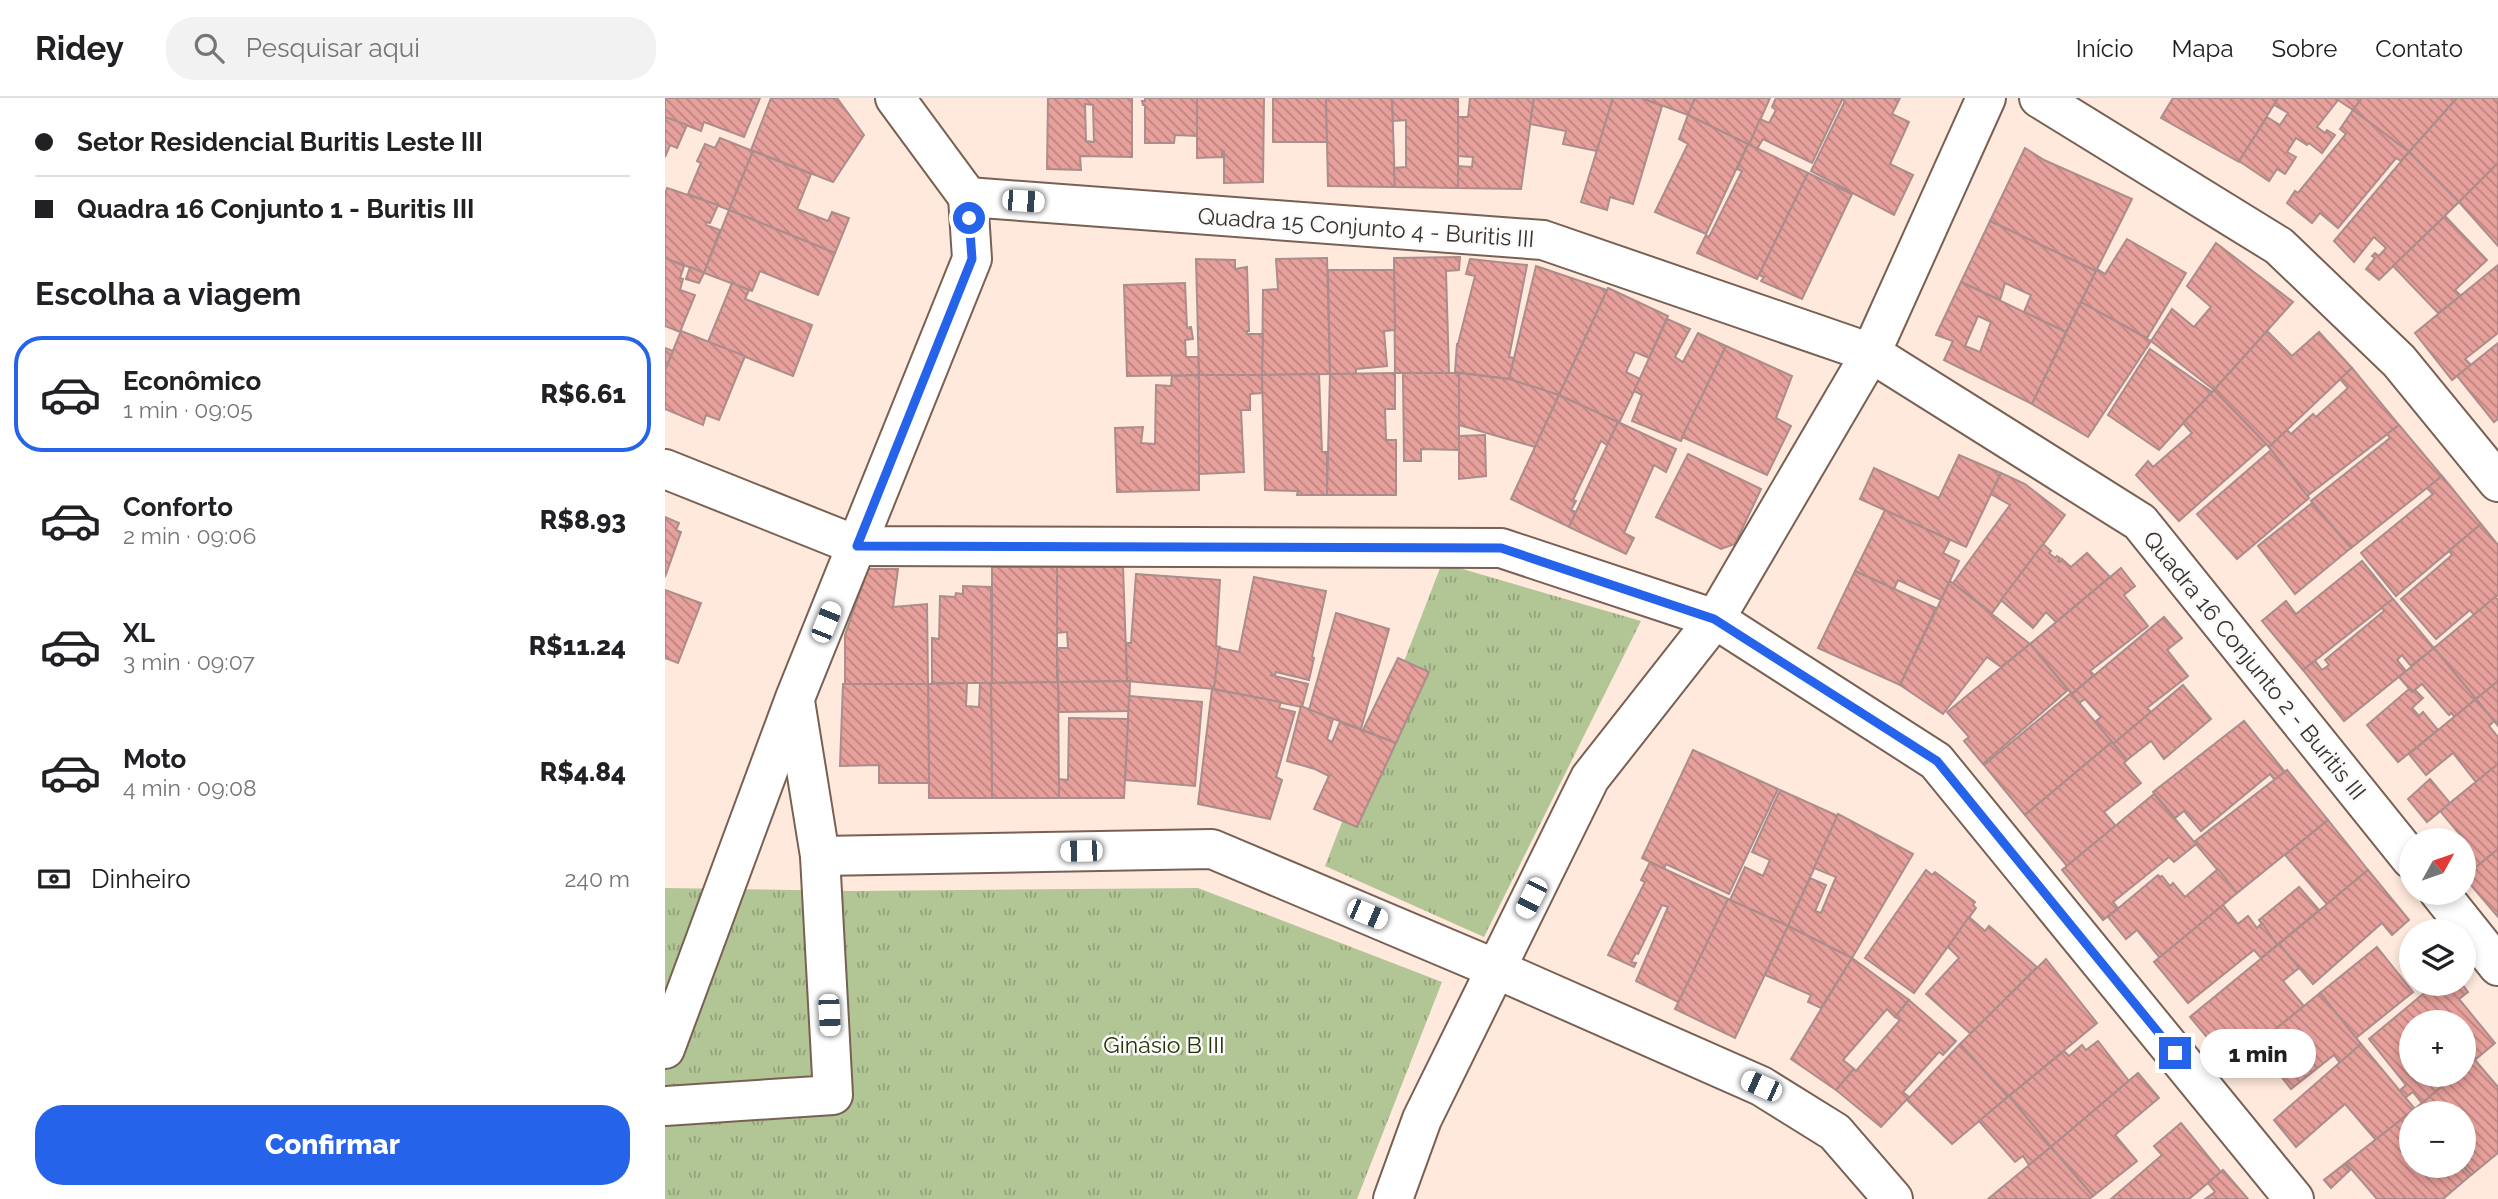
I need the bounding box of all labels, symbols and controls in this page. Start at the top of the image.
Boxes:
search box [166,17,656,80]
text: Ridey [35,29,124,68]
icon: search [190,29,228,67]
text: Pesquisar aqui [246,33,420,63]
text: Início [2076,34,2134,63]
text: Mapa [2172,34,2233,63]
text: Sobre [2271,34,2337,63]
text: Contato [2375,34,2463,63]
text: Setor Residencial Buritis Leste III [77,127,483,157]
car [1002,189,1045,213]
text: Quadra 16 Conjunto 1 - Buritis III [77,194,475,224]
route start [953,202,985,234]
street label: Quadra 15 Conjunto 4 - Buritis III [1197,202,1535,252]
text: Escolha a viagem [35,275,301,312]
icon: car [39,363,102,426]
text: Econômico [123,366,261,396]
text: R$6.61 [541,379,626,409]
text: 1 min · 09:05 [123,396,253,423]
icon: car [39,489,102,552]
text: Conforto [123,492,233,522]
text: R$8.93 [540,505,626,535]
text: 2 min · 09:06 [123,522,256,549]
street label: Quadra 16 Conjunto 2 - Buritis III [2138,525,2372,805]
car [809,599,844,645]
icon: car [39,615,102,678]
text: XL [123,618,155,648]
text: R$11.24 [529,631,626,661]
text: 3 min · 09:07 [123,648,255,675]
icon: car [39,741,102,804]
text: Moto [123,744,186,774]
text: R$4.84 [540,757,626,787]
text: 4 min · 09:08 [123,774,257,801]
north arrow [2399,828,2476,905]
map controls [2399,828,2476,1178]
car [1060,840,1103,862]
icon: cash [35,860,73,898]
text: Dinheiro [91,864,191,894]
text: 240 m [564,865,630,892]
car [1513,875,1550,921]
car [1344,896,1391,932]
button: layers [2399,919,2476,996]
car [818,993,841,1037]
button: + [2399,1010,2476,1087]
callout: 1 min [2199,1028,2315,1077]
park label: Ginásio B III [1103,1031,1225,1058]
route end [2159,1037,2191,1069]
text: 1 min [2228,1040,2288,1067]
car [1738,1068,1785,1104]
button: − [2399,1101,2476,1178]
button: Confirmar [35,1105,630,1185]

